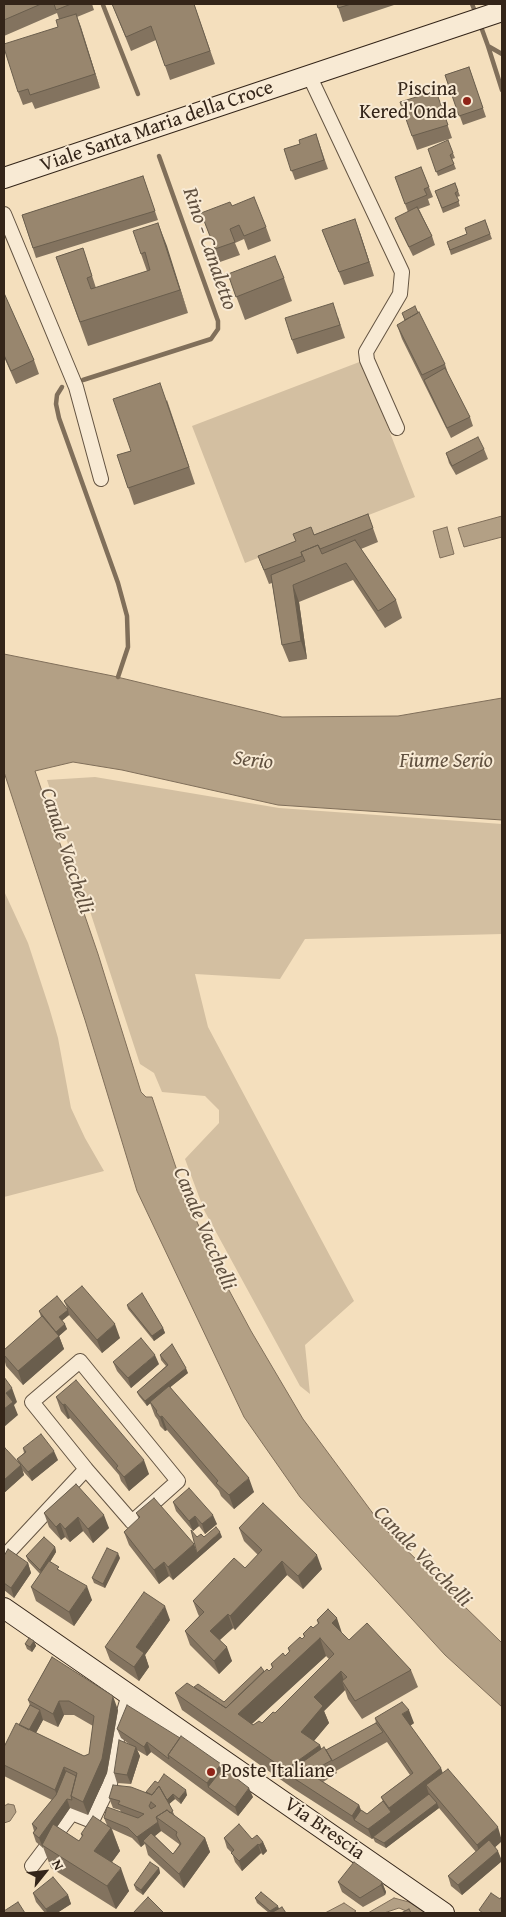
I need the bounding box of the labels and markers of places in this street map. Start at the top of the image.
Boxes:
place label: Piscina Kered'Onda [359,78,457,125]
marker: Piscina Kered'Onda [461,95,473,107]
place label: Poste Italiane [221,1760,335,1784]
marker: Poste Italiane [205,1766,217,1778]

